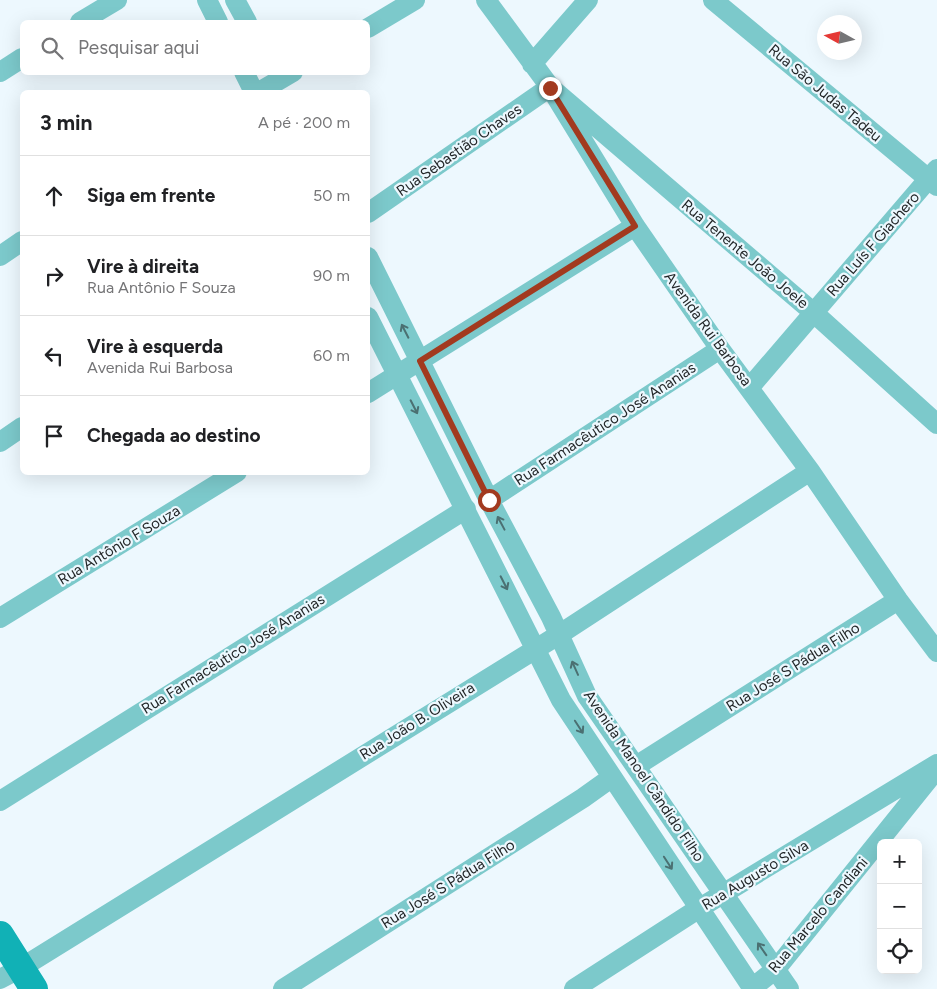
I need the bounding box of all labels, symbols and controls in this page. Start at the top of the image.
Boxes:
north arrow [817,15,862,60]
search box [20,20,370,75]
icon: search [38,34,66,62]
text: Pesquisar aqui [78,36,199,59]
street label: Rua São Judas Tadeu [765,40,885,146]
route end [539,77,562,100]
street label: Rua Sebastião Chaves [393,100,525,200]
text: 3 min [40,110,92,135]
text: A pé · 200 m [258,113,350,132]
icon: ahead [40,182,68,210]
text: Siga em frente [87,184,215,207]
text: 50 m [313,186,350,205]
street label: Rua Luís F Giachero [823,188,923,300]
street label: Rua Tenente João Joele [678,196,812,312]
text: Vire à direita [87,255,199,278]
icon: right [40,262,68,290]
text: 90 m [313,266,350,285]
street label: Avenida Rui Barbosa [661,268,755,390]
text: Rua Antônio F Souza [87,278,236,297]
one-way arrow [400,324,409,339]
text: Vire à esquerda [87,335,223,358]
icon: left [40,342,68,370]
text: 60 m [313,346,350,365]
text: Avenida Rui Barbosa [87,358,233,377]
street label: Rua Farmacêutico José Ananias [511,359,699,489]
one-way arrow [410,399,419,414]
icon: arrive [40,422,68,450]
text: Chegada ao destino [87,424,260,447]
route start [478,489,501,512]
street label: Rua Antônio F Souza [55,501,183,589]
one-way arrow [496,517,506,531]
one-way arrow [500,575,509,590]
street label: Rua Farmacêutico José Ananias [138,590,328,718]
street label: Rua José S Pádua Filho [723,618,863,715]
one-way arrow [569,661,579,676]
street label: Rua João B. Oliveira [356,678,478,764]
street label: Avenida Manoel Cândido Filho [580,687,708,865]
one-way arrow [573,720,584,734]
street label: Rua José S Pádua Filho [378,835,518,932]
street label: Rua Augusto Silva [698,836,812,914]
map controls [877,839,922,974]
button: + [877,839,922,884]
street label: Rua Marcelo Candiani [764,854,872,976]
one-way arrow [663,855,673,869]
button: − [877,884,922,929]
button: locate [877,929,922,974]
one-way arrow [757,942,767,956]

